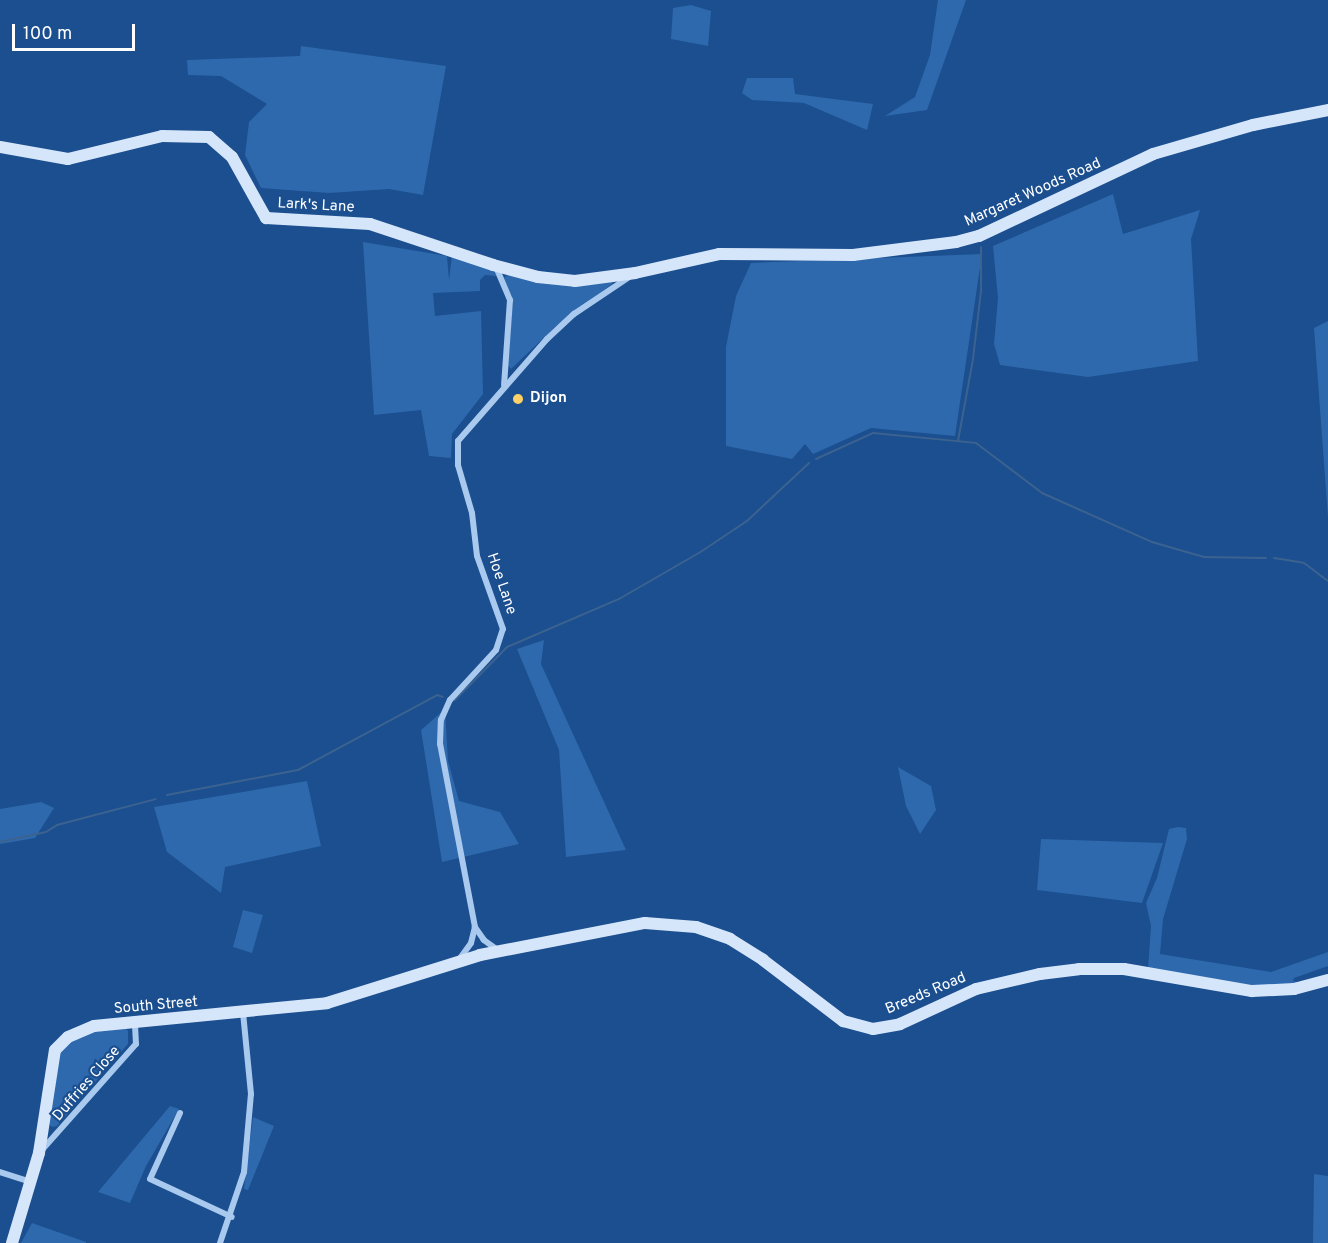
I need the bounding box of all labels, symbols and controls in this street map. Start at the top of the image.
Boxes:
scale bar [15,12,138,50]
text: 100 m [23,23,72,46]
street label: Margaret Woods Road [962,155,1104,231]
street label: Lark's Lane [277,195,355,217]
place label: Dijon [530,390,567,408]
marker: Dijon [511,392,525,406]
street label: Hoe Lane [482,551,520,617]
street label: Breeds Road [883,969,969,1019]
street label: South Street [113,993,199,1019]
street label: Duffries Close [49,1043,125,1125]

